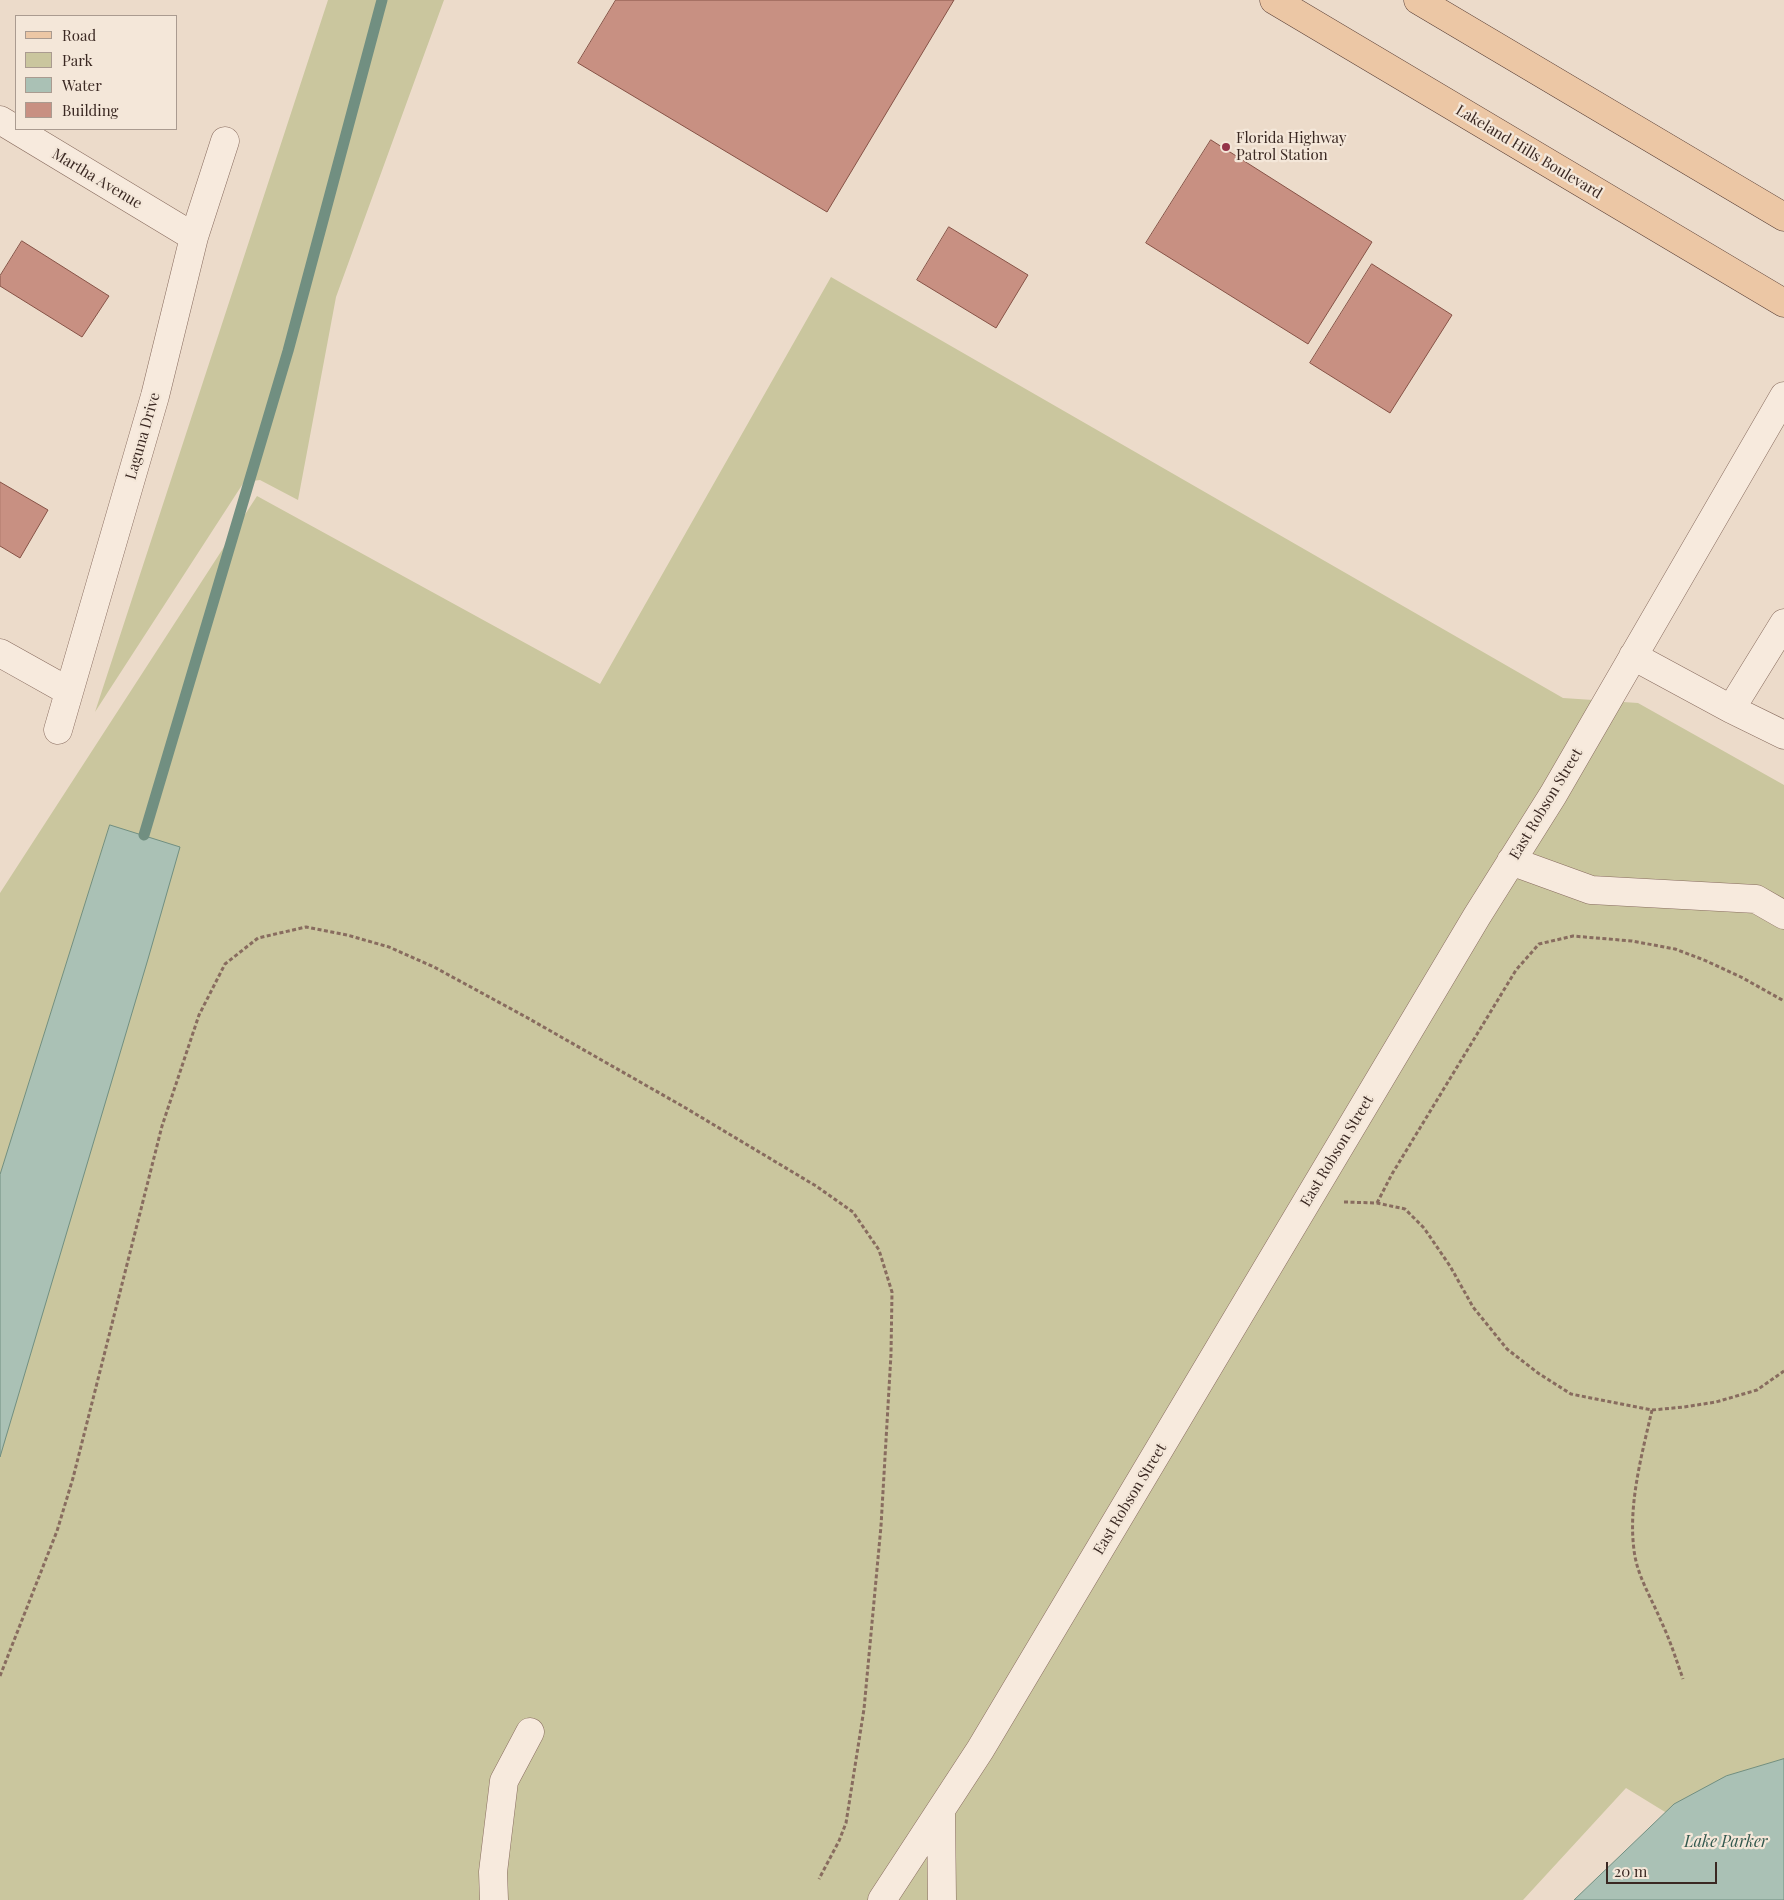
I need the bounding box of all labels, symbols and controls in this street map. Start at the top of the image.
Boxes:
legend [15,15,178,130]
text: Road [62,25,96,45]
text: Park [62,50,93,70]
text: Water [62,75,102,95]
text: Building [62,100,118,120]
street label: Lakeland Hills Boulevard [1453,101,1605,203]
place label: Florida Highway Patrol Station [1236,129,1347,164]
marker: Florida Highway Patrol Station [1220,141,1232,153]
street label: Martha Avenue [49,145,145,213]
street label: Laguna Drive [122,390,164,482]
street label: East Robson Street [1506,745,1586,863]
street label: East Robson Street [1297,1092,1377,1210]
street label: East Robson Street [1090,1440,1170,1558]
water label: Lake Parker [1684,1832,1768,1852]
scale bar [1609,1852,1720,1884]
text: 20 m [1614,1861,1647,1881]

